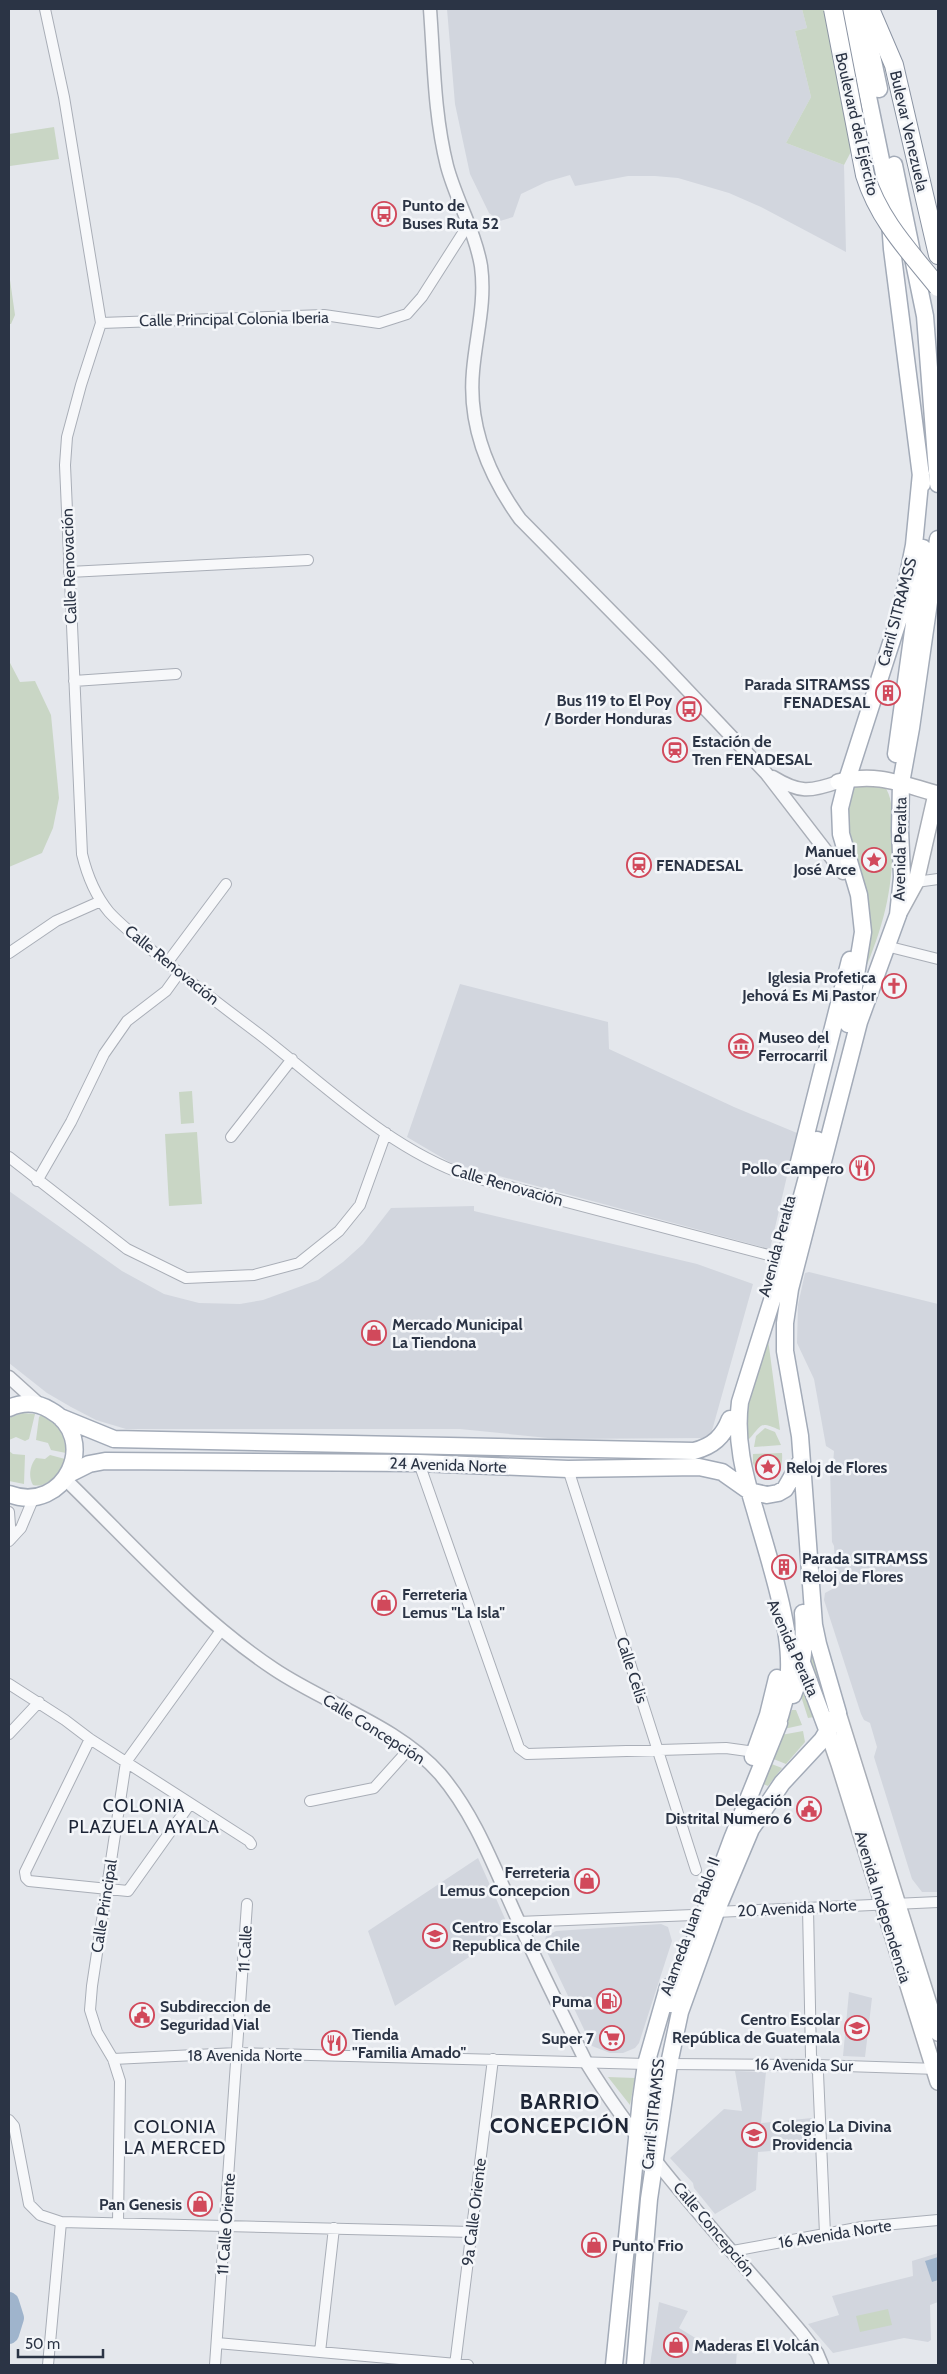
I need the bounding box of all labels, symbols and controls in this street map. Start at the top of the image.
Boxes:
street label: Boulevard del Ejército [831,51,883,198]
street label: Bulevar Venezuela [886,69,932,194]
place label: Punto de Buses Ruta 52 [402,196,499,233]
bus stop icon: Punto de Buses Ruta 52 [371,201,397,227]
street label: Calle Principal Colonia Iberia [139,308,329,330]
street label: Calle Renovación [57,508,81,624]
street label: Carril SITRAMSS [873,556,921,668]
place label: Parada SITRAMSS FENADESAL [744,675,870,712]
building icon: Parada SITRAMSS FENADESAL [875,680,901,706]
place label: Bus 119 to El Poy / Border Honduras [544,691,672,728]
bus stop icon: Bus 119 to El Poy / Border Honduras [676,696,702,722]
place label: Estación de Tren FENADESAL [692,732,812,769]
station icon: Estación de Tren FENADESAL [662,737,688,763]
street label: Avenida Peralta [890,796,910,901]
place label: Manuel José Arce [792,842,856,879]
place icon: Manuel José Arce [861,847,887,873]
station icon: FENADESAL [626,852,652,878]
place label: FENADESAL [656,856,743,875]
street label: Calle Renovación [121,921,223,1009]
place label: Iglesia Profetica Jehová Es Mi Pastor [741,968,877,1005]
church icon: Iglesia Profetica Jehová Es Mi Pastor [881,973,907,999]
place label: Museo del Ferrocarril [758,1028,829,1065]
museum icon: Museo del Ferrocarril [728,1033,754,1059]
restaurant icon: Pollo Campero [849,1155,875,1181]
place label: Pollo Campero [741,1159,844,1178]
street label: Calle Renovación [449,1160,565,1210]
street label: Avenida Peralta [754,1193,800,1299]
place label: Mercado Municipal La Tiendona [392,1315,523,1352]
shop icon: Mercado Municipal La Tiendona [361,1320,387,1346]
street label: 24 Avenida Norte [389,1453,507,1477]
place icon: Reloj de Flores [755,1454,781,1480]
place label: Reloj de Flores [786,1458,888,1477]
place label: Parada SITRAMSS Reloj de Flores [802,1549,928,1586]
building icon: Parada SITRAMSS Reloj de Flores [771,1554,797,1580]
place label: Ferreteria Lemus "La Isla" [402,1585,505,1622]
shop icon: Ferreteria Lemus "La Isla" [371,1590,397,1616]
street label: Avenida Peralta [763,1597,823,1700]
street label: Calle Celis [612,1635,652,1706]
street label: Calle Concepción [319,1690,429,1768]
place label: Delegación Distrital Numero 6 [665,1791,792,1828]
district label: COLONIA PLAZUELA AYALA [68,1795,220,1838]
public building icon: Delegación Distrital Numero 6 [796,1796,822,1822]
street label: Avenida Independencia [851,1829,915,1986]
street label: Alameda Juan Pablo II [656,1854,724,1998]
street label: Calle Principal [87,1858,121,1954]
place label: Ferreteria Lemus Concepcion [440,1863,570,1900]
shop icon: Ferreteria Lemus Concepcion [574,1868,600,1894]
street label: 20 Avenida Norte [737,1895,857,1921]
place label: Centro Escolar Republica de Chile [452,1918,580,1955]
school or university icon: Centro Escolar Republica de Chile [422,1923,448,1949]
street label: 11 Calle [234,1925,256,1973]
fuel station icon: Puma [596,1988,622,2014]
place label: Puma [552,1992,592,2011]
place label: Subdireccion de Seguridad Vial [160,1997,271,2034]
public building icon: Subdireccion de Seguridad Vial [129,2002,155,2028]
place label: Centro Escolar República de Guatemala [672,2010,841,2047]
school or university icon: Centro Escolar República de Guatemala [844,2015,870,2041]
place label: Tienda "Familia Amado" [352,2025,467,2062]
supermarket icon: Super 7 [599,2025,625,2051]
place label: Super 7 [542,2029,595,2048]
restaurant icon: Tienda "Familia Amado" [321,2030,347,2056]
street label: 18 Avenida Norte [188,2046,302,2065]
street label: 16 Avenida Sur [755,2055,854,2075]
street label: Carril SITRAMSS [638,2058,668,2170]
district label: BARRIO CONCEPCIÓN [490,2089,630,2138]
district label: COLONIA LA MERCED [124,2116,226,2159]
place label: Colegio La Divina Providencia [772,2117,891,2154]
school or university icon: Colegio La Divina Providencia [741,2122,767,2148]
street label: 9a Calle Oriente [458,2157,490,2267]
street label: 11 Calle Oriente [213,2172,239,2276]
street label: Calle Concepción [669,2178,759,2280]
shop icon: Pan Genesis [187,2191,213,2217]
place label: Pan Genesis [99,2195,182,2214]
street label: 16 Avenida Norte [777,2216,893,2252]
shop icon: Punto Frio [581,2232,607,2258]
place label: Punto Frio [612,2236,683,2255]
scale bar [18,2326,102,2358]
shop icon: Maderas El Volcán [663,2332,689,2358]
text: 50 m [25,2335,60,2353]
place label: Maderas El Volcán [694,2336,819,2355]

